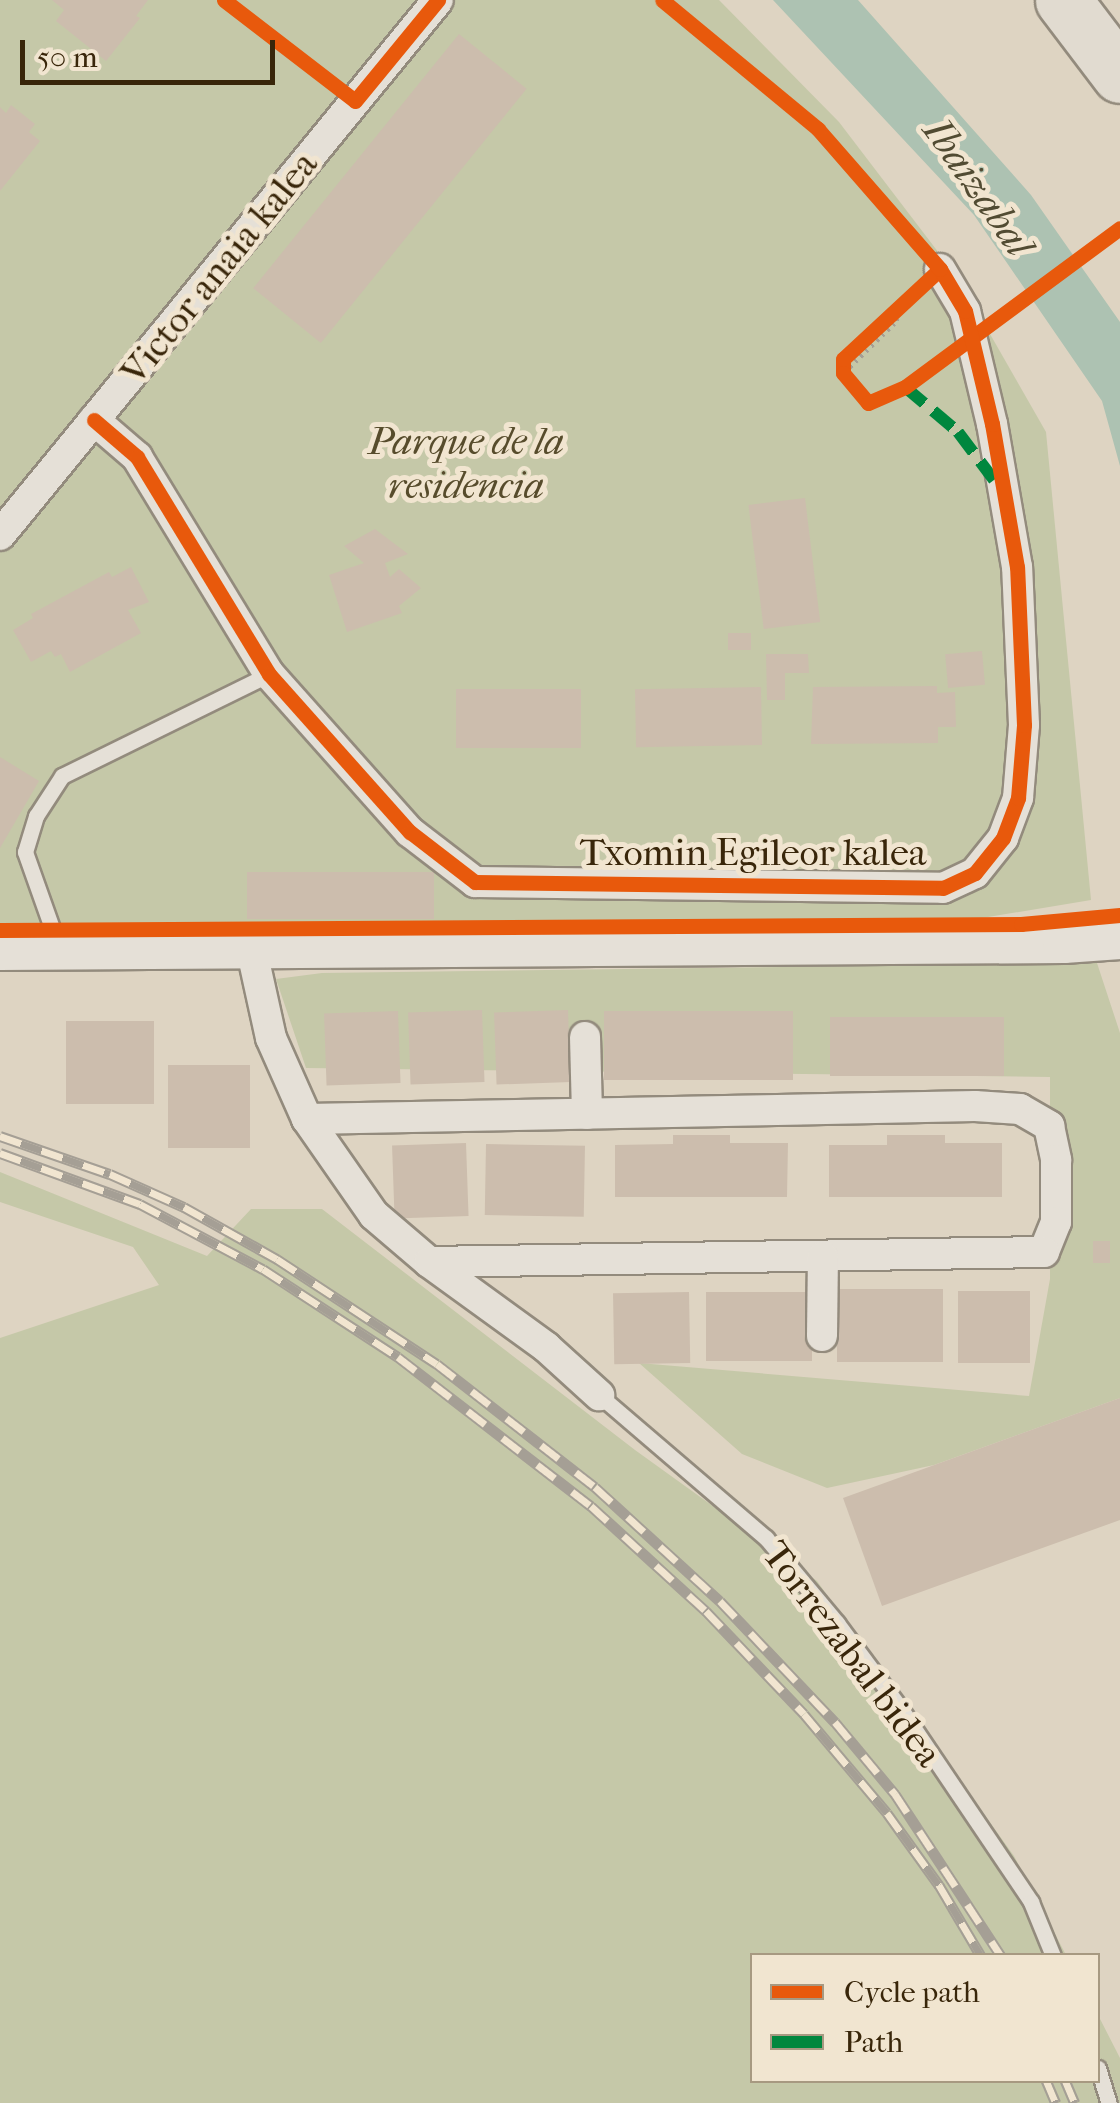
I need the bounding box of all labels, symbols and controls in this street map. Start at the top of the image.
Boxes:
scale bar [25,20,280,82]
text: 50 m [37,40,98,75]
water label: Ibaizabal [913,108,1043,266]
street label: Victor anaia kalea [111,142,327,394]
park label: Parque de la residencia [368,419,564,508]
street label: Txomin Egileor kalea [580,830,926,876]
street label: Torrezabal bidea [752,1532,952,1776]
legend [750,1953,1100,2083]
text: Cycle path [844,1975,980,2010]
text: Path [844,2025,903,2060]

